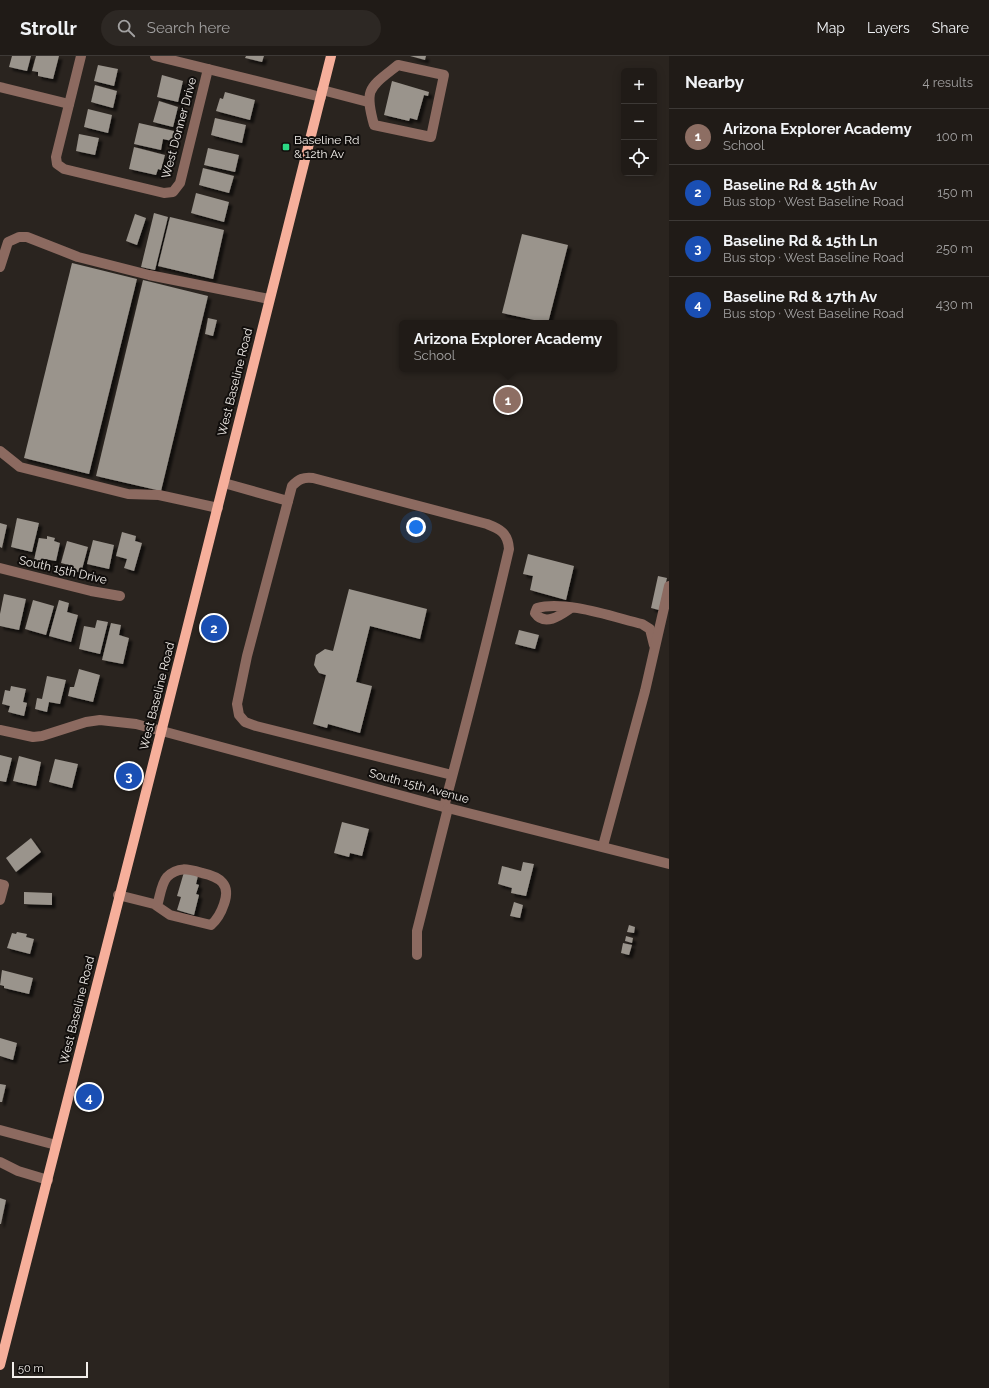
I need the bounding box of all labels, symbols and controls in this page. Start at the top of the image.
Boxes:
search box [101,10,381,46]
text: Strollr [20,17,77,39]
icon: search [115,17,137,39]
text: Search here [147,19,230,37]
text: Map [817,20,845,36]
text: Layers [867,20,910,36]
text: Share [932,20,969,36]
map controls [621,68,657,176]
button: + [621,68,657,104]
text: Nearby [685,72,744,92]
text: 4 results [922,75,973,90]
street label: West Donner Drive [159,76,199,180]
button: − [621,104,657,140]
text: Arizona Explorer Academy [723,120,912,138]
text: 1 [695,129,701,144]
text: 100 m [936,129,973,144]
place label: Baseline Rd & 12th Av [294,133,359,161]
text: School [723,138,765,153]
button: locate [621,140,657,176]
marker: Baseline Rd & 12th Av [281,142,291,152]
text: Baseline Rd & 15th Av [723,176,877,194]
text: 2 [694,185,702,200]
text: 150 m [937,185,973,200]
text: Bus stop · West Baseline Road [723,194,904,209]
text: Baseline Rd & 15th Ln [723,232,878,250]
text: 3 [694,241,702,256]
text: 250 m [936,241,973,256]
text: Bus stop · West Baseline Road [723,250,904,265]
text: Baseline Rd & 17th Av [723,288,877,306]
text: 4 [694,297,702,312]
text: 430 m [936,297,973,312]
text: Bus stop · West Baseline Road [723,306,904,321]
popup [399,320,617,372]
street label: West Baseline Road [215,327,255,437]
text: Arizona Explorer Academy [414,330,602,348]
text: School [414,348,455,363]
pin: 1 [495,385,521,415]
your location [406,517,426,537]
street label: South 15th Drive [18,553,108,587]
pin: 2 [201,613,227,643]
street label: West Baseline Road [137,641,177,751]
pin: 3 [116,761,142,791]
street label: South 15th Avenue [367,766,471,806]
street label: West Baseline Road [57,955,97,1065]
pin: 4 [76,1082,102,1112]
scale bar [12,1360,88,1379]
text: 50 m [18,1362,44,1375]

